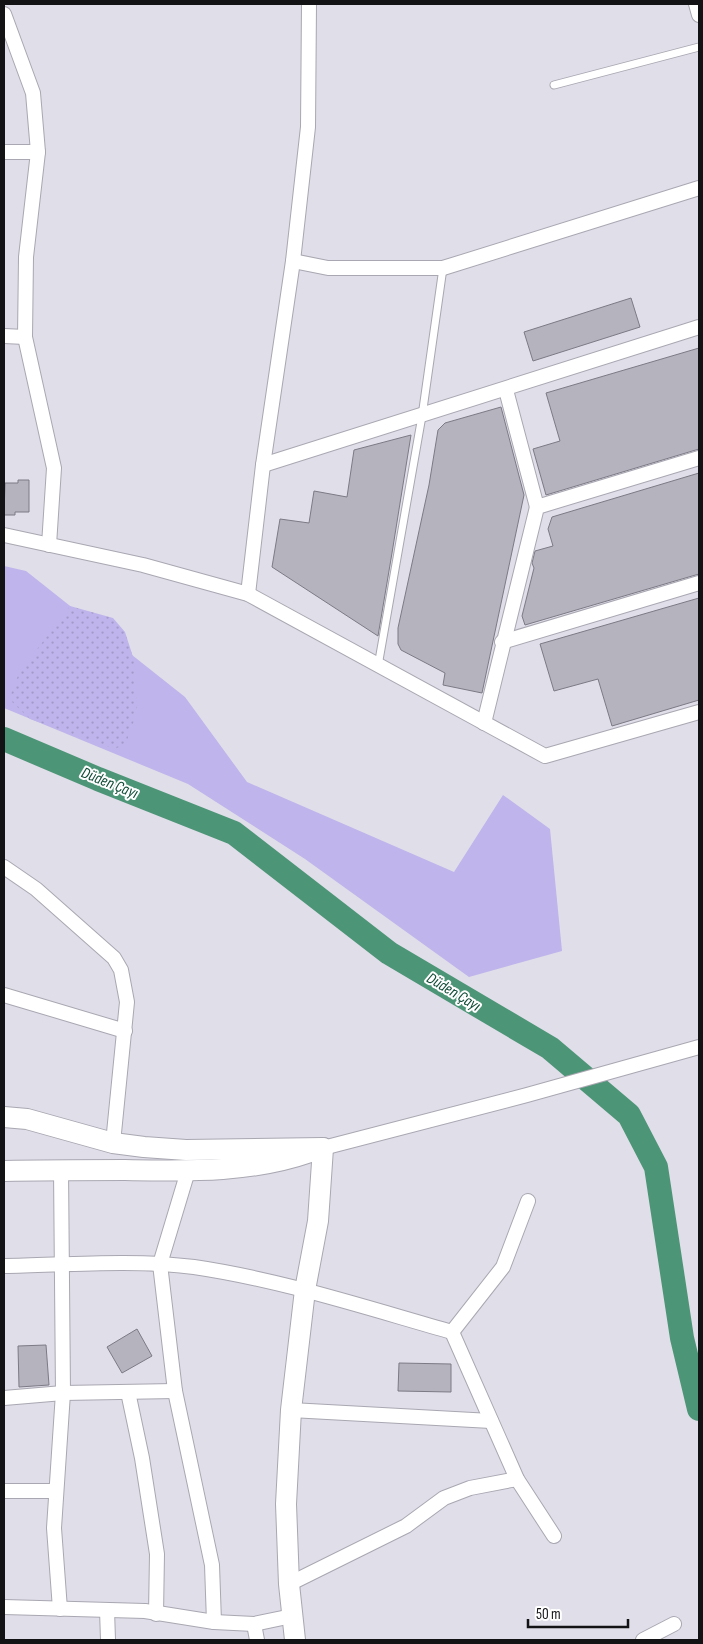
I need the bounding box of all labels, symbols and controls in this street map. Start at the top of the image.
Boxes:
water label: Düden Çayı [78,763,141,803]
water label: Düden Çayı [423,969,484,1016]
scale bar [528,1596,628,1628]
text: 50 m [536,1605,561,1624]

